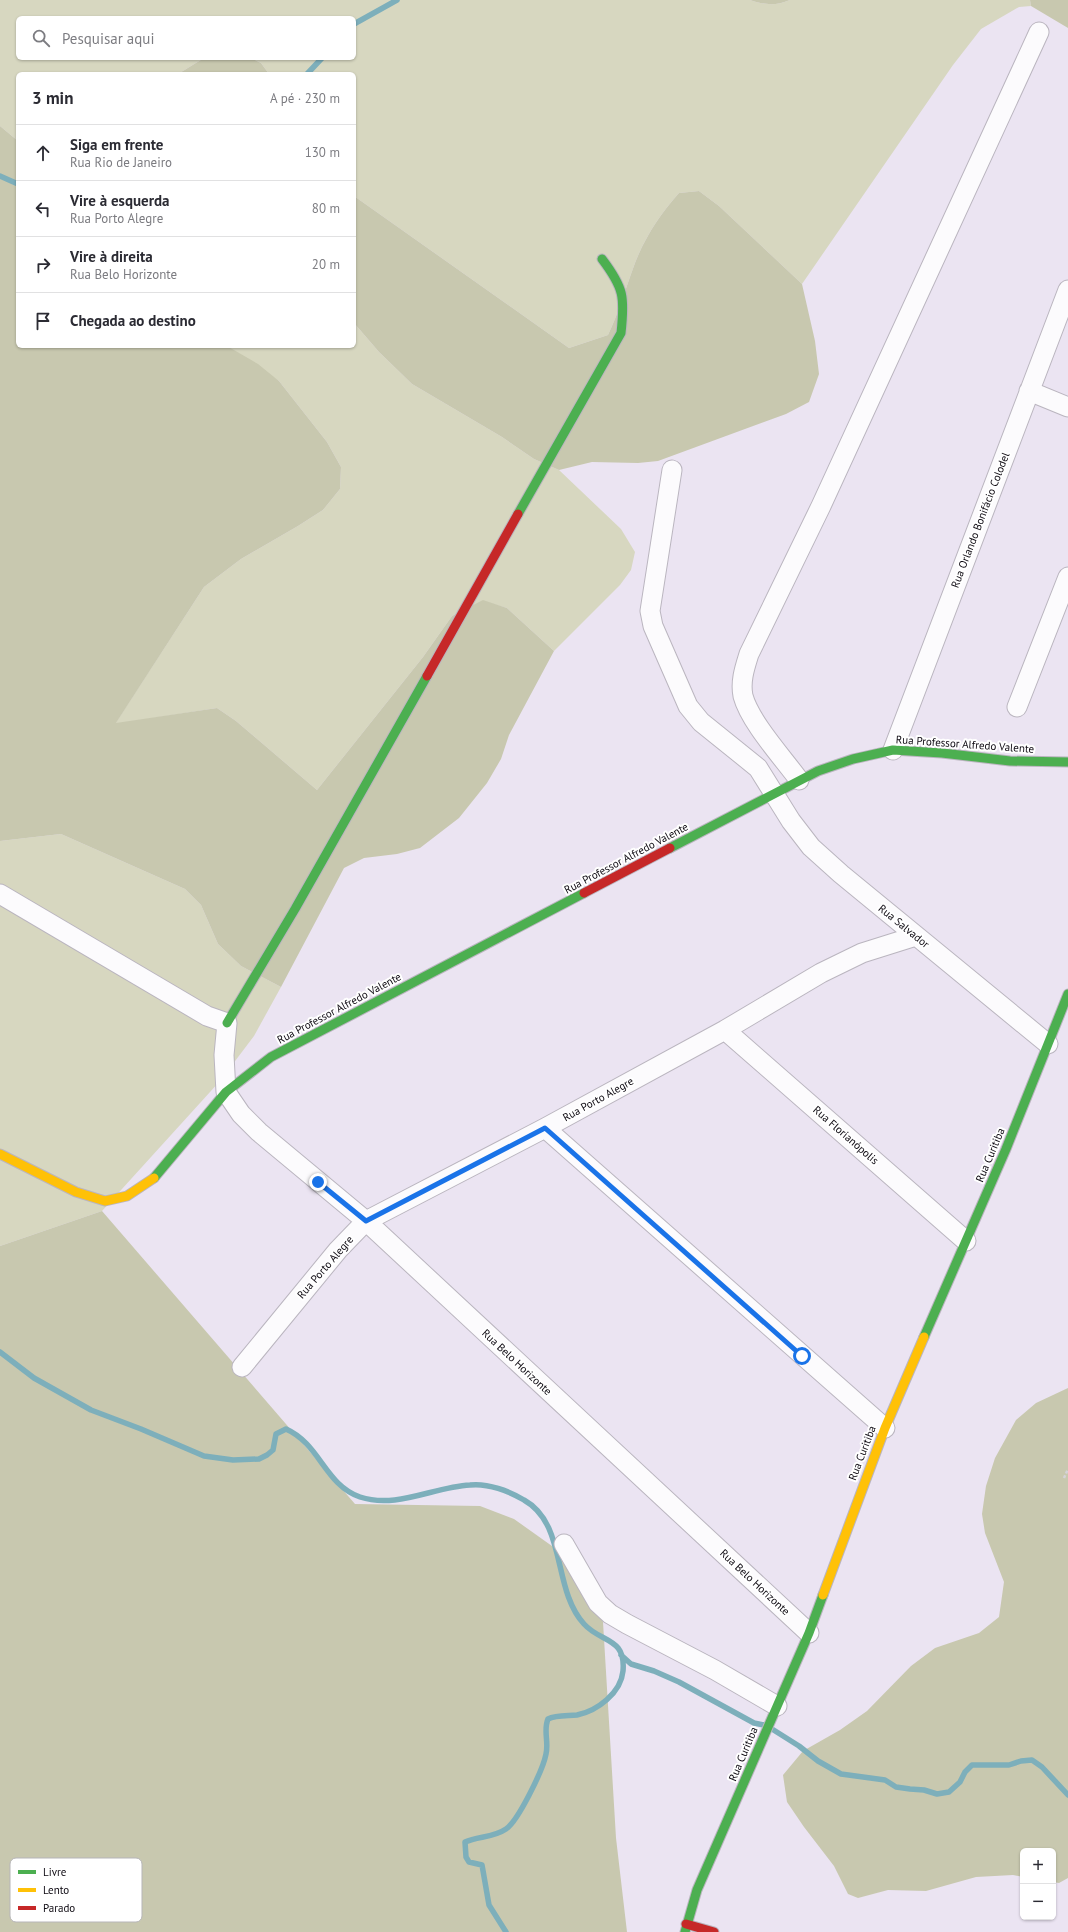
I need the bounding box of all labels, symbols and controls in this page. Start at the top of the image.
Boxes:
search box [16,16,356,60]
icon: search [30,27,52,49]
text: Pesquisar aqui [62,29,154,48]
text: 3 min [32,87,73,109]
text: A pé · 230 m [270,90,340,107]
text: Siga em frente [70,135,163,154]
icon: ahead [32,142,54,164]
text: 130 m [305,144,340,161]
text: Rua Rio de Janeiro [70,154,172,171]
text: Vire à esquerda [70,191,169,210]
icon: left [32,198,54,220]
text: 80 m [312,200,340,217]
text: Rua Porto Alegre [70,210,163,227]
text: Vire à direita [70,247,153,266]
icon: right [32,254,54,276]
text: 20 m [312,256,340,273]
text: Rua Belo Horizonte [70,266,177,283]
icon: arrive [32,310,54,332]
text: Chegada ao destino [70,311,196,330]
street label: Rua Orlando Bonifácio Colodel [948,450,1013,590]
street label: Rua Professor Alfredo Valente [895,732,1035,756]
street label: Rua Professor Alfredo Valente [562,819,691,897]
street label: Rua Salvador [876,901,933,951]
street label: Rua Professor Alfredo Valente [275,969,404,1047]
street label: Rua Porto Alegre [560,1074,636,1124]
street label: Rua Florianópolis [810,1103,882,1168]
street label: Rua Curitiba [972,1126,1008,1184]
route end [309,1173,327,1191]
street label: Rua Porto Alegre [294,1232,356,1301]
street label: Rua Belo Horizonte [479,1326,555,1398]
route start [793,1347,811,1365]
street label: Rua Curitiba [845,1424,879,1482]
street label: Rua Belo Horizonte [717,1546,793,1618]
street label: Rua Curitiba [725,1725,761,1783]
map controls [1020,1848,1056,1920]
button: + [1020,1848,1056,1884]
legend [10,1858,142,1922]
text: Livre [43,1865,67,1879]
text: Lento [43,1883,69,1897]
button: − [1020,1884,1056,1920]
text: Parado [43,1901,75,1915]

